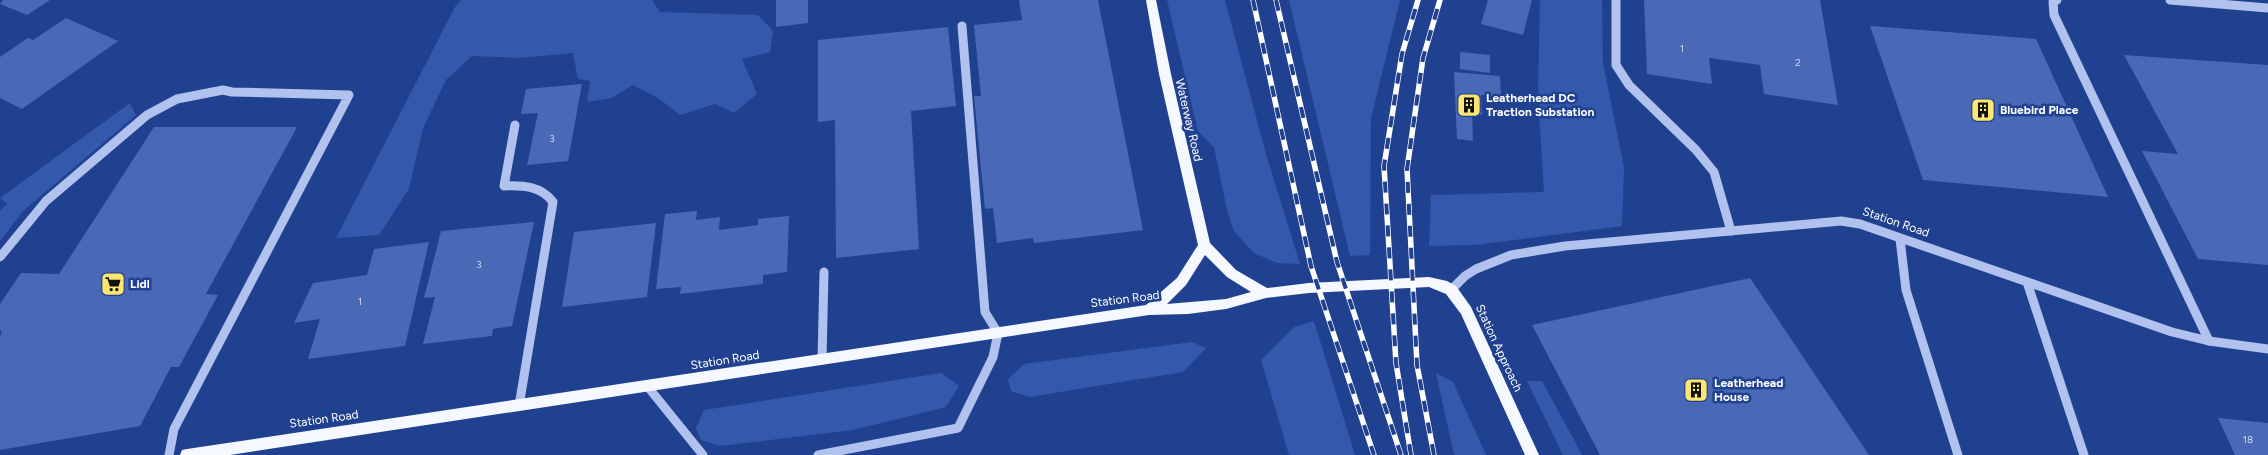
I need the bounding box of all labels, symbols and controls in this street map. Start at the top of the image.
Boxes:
house number: 1 [1680,42,1684,55]
house number: 2 [1795,56,1801,69]
street label: Waterway Road [1173,77,1205,163]
place label: Leatherhead DC Traction Substation [1486,91,1595,119]
building icon: Leatherhead DC Traction Substation [1456,92,1482,118]
building icon: Bluebird Place [1970,97,1996,123]
place label: Bluebird Place [2000,103,2079,117]
house number: 3 [549,132,555,145]
street label: Station Road [1861,204,1931,240]
house number: 3 [476,258,482,271]
supermarket icon: Lidl [100,271,126,297]
place label: Lidl [130,277,150,291]
street label: Station Road [1090,288,1160,310]
house number: 1 [358,295,362,308]
street label: Station Approach [1473,302,1525,394]
street label: Station Road [690,348,760,372]
place label: Leatherhead House [1714,376,1783,404]
building icon: Leatherhead House [1683,377,1709,403]
street label: Station Road [289,407,359,431]
house number: 18 [2243,433,2253,446]

